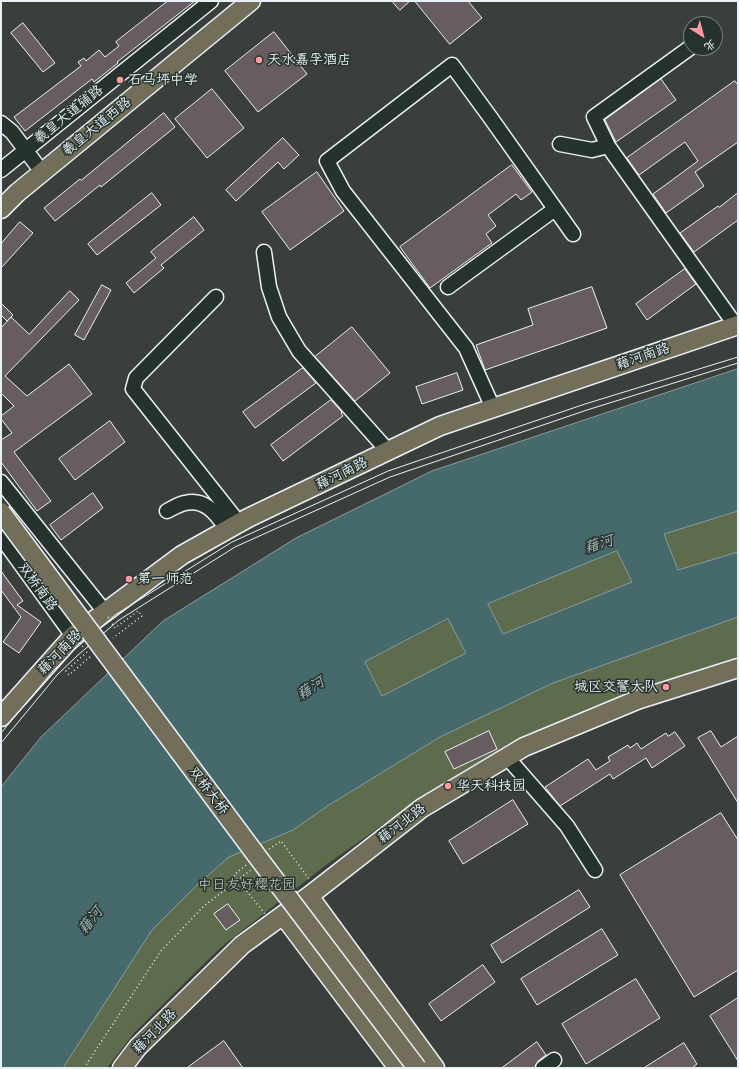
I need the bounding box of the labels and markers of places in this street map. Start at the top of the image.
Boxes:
place label: 天水嘉孚酒店 [267,52,351,68]
marker: 天水嘉孚酒店 [254,55,264,65]
place label: 石马坪中学 [128,72,198,88]
marker: 石马坪中学 [115,75,125,85]
place label: 第一师范 [137,571,193,587]
marker: 第一师范 [124,574,134,584]
place label: 城区交警大队 [574,679,658,695]
marker: 城区交警大队 [661,682,671,692]
place label: 华天科技园 [456,778,526,794]
marker: 华天科技园 [443,781,453,791]

